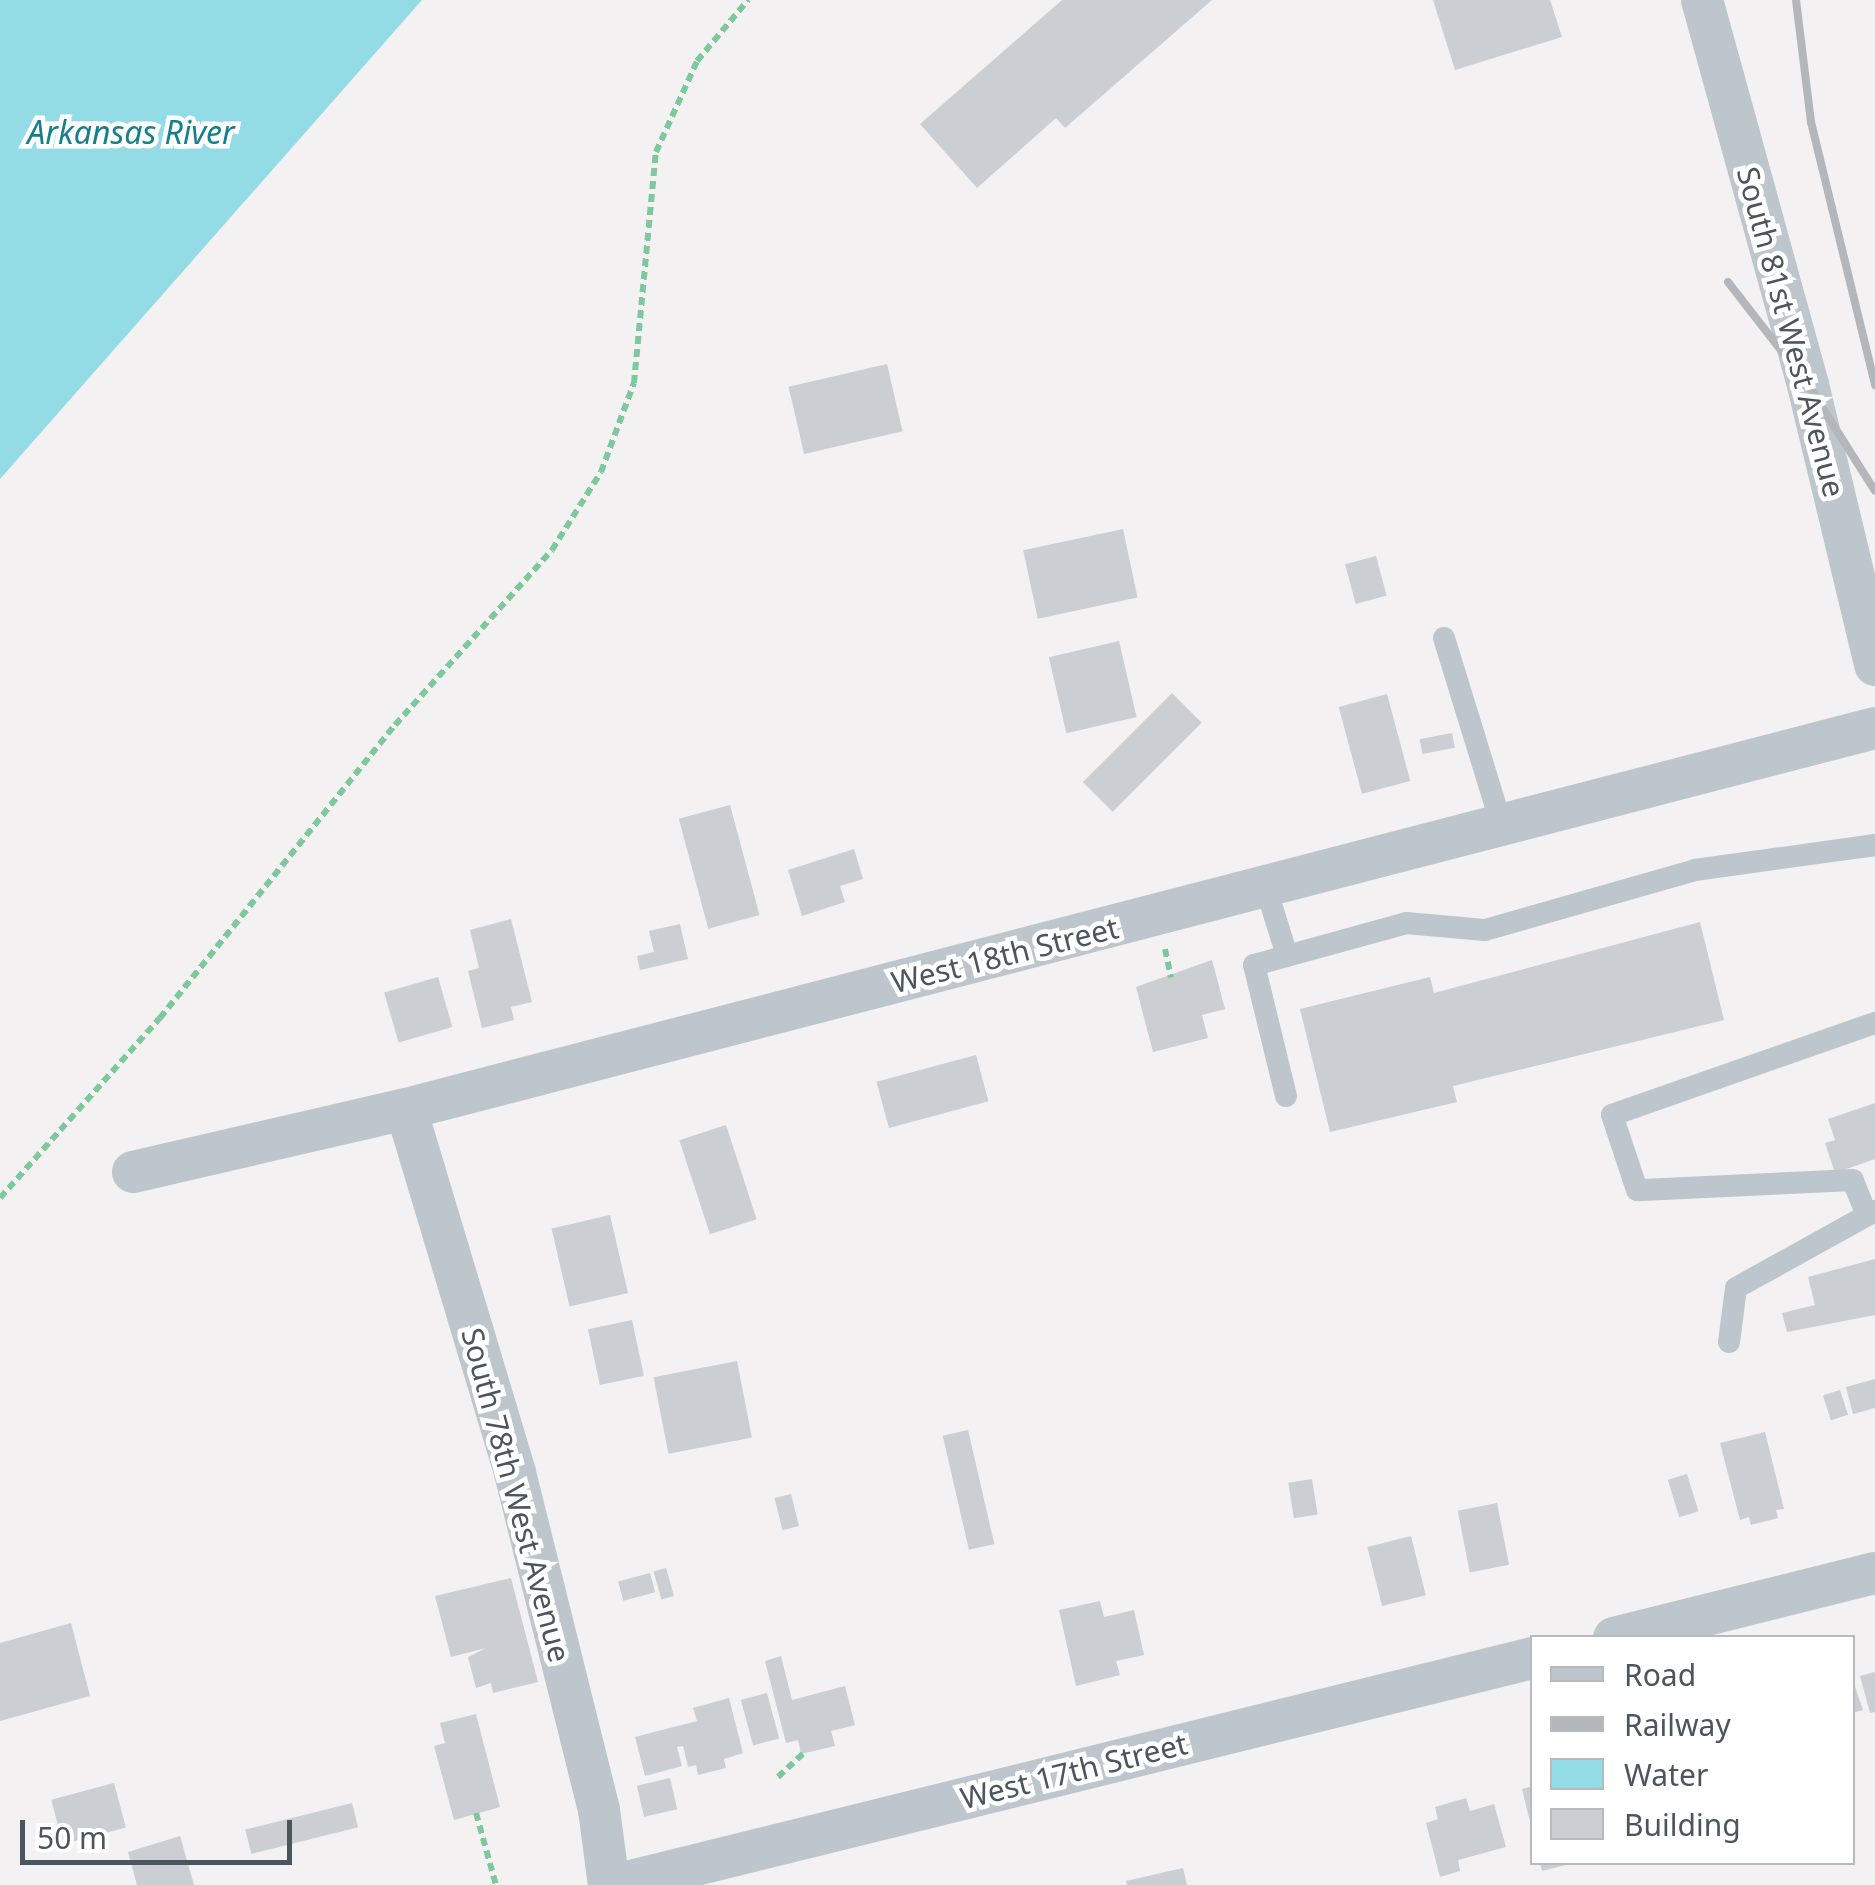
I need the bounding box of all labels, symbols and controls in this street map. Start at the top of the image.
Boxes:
water label: Arkansas River [27,113,235,151]
street label: South 81st West Avenue [1730,163,1852,501]
street label: West 18th Street [888,909,1122,1001]
street label: South 78th West Avenue [454,1324,578,1666]
legend [1530,1635,1855,1865]
text: Road [1624,1654,1696,1695]
text: Railway [1624,1704,1731,1745]
street label: West 17th Street [957,1725,1191,1817]
text: Water [1624,1754,1708,1795]
scale bar [25,1800,298,1862]
text: Building [1624,1804,1741,1845]
text: 50 m [37,1817,107,1858]

